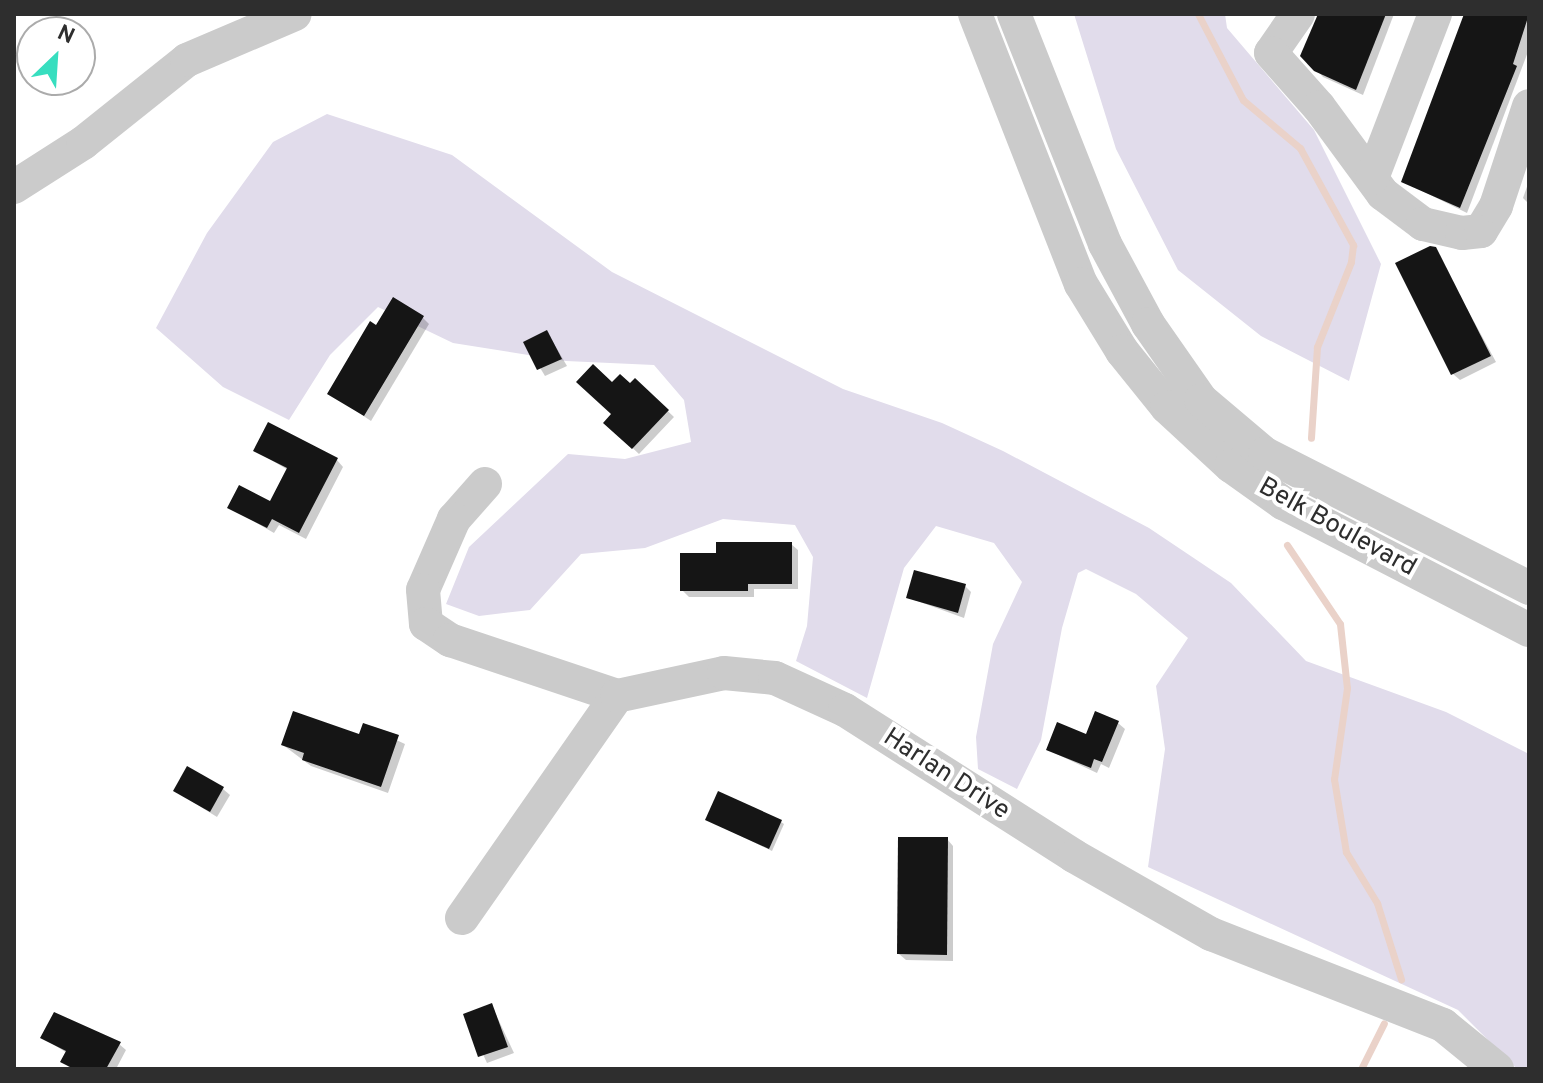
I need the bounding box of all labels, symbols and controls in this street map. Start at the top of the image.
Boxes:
north arrow [16,16,96,96]
text: N [53,20,78,51]
street label: Belk Boulevard [1253,472,1421,584]
street label: Harlan Drive [877,723,1015,827]

